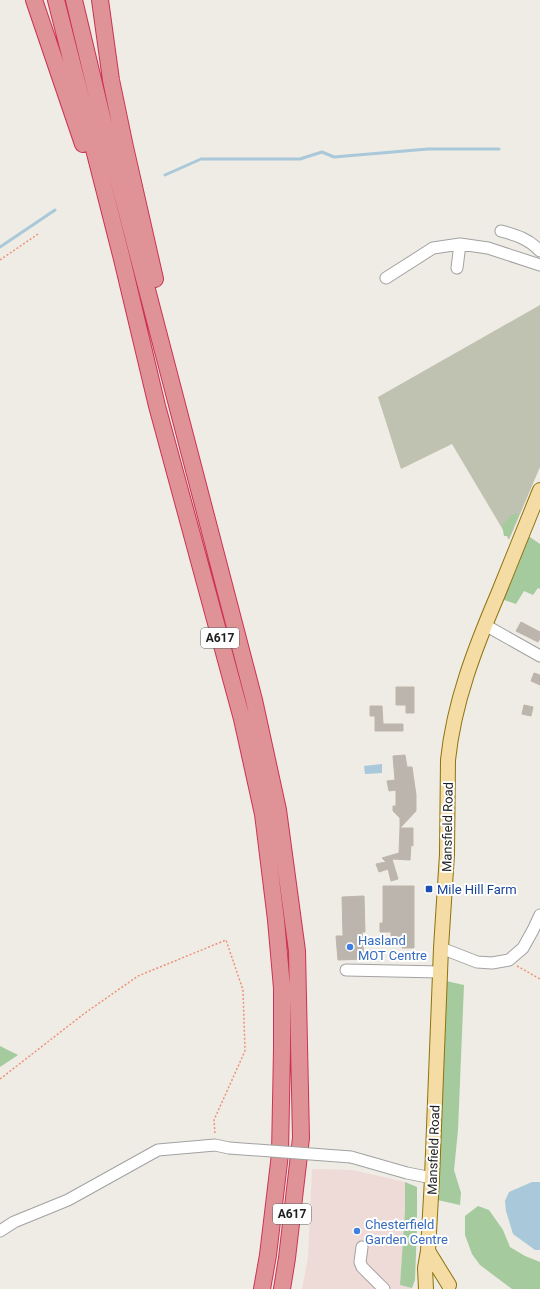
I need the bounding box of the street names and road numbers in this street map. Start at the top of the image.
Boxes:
road number: A617 [201,628,239,648]
street label: Mansfield Road [439,782,456,872]
street label: Mansfield Road [424,1105,443,1195]
road number: A617 [273,1204,311,1224]

